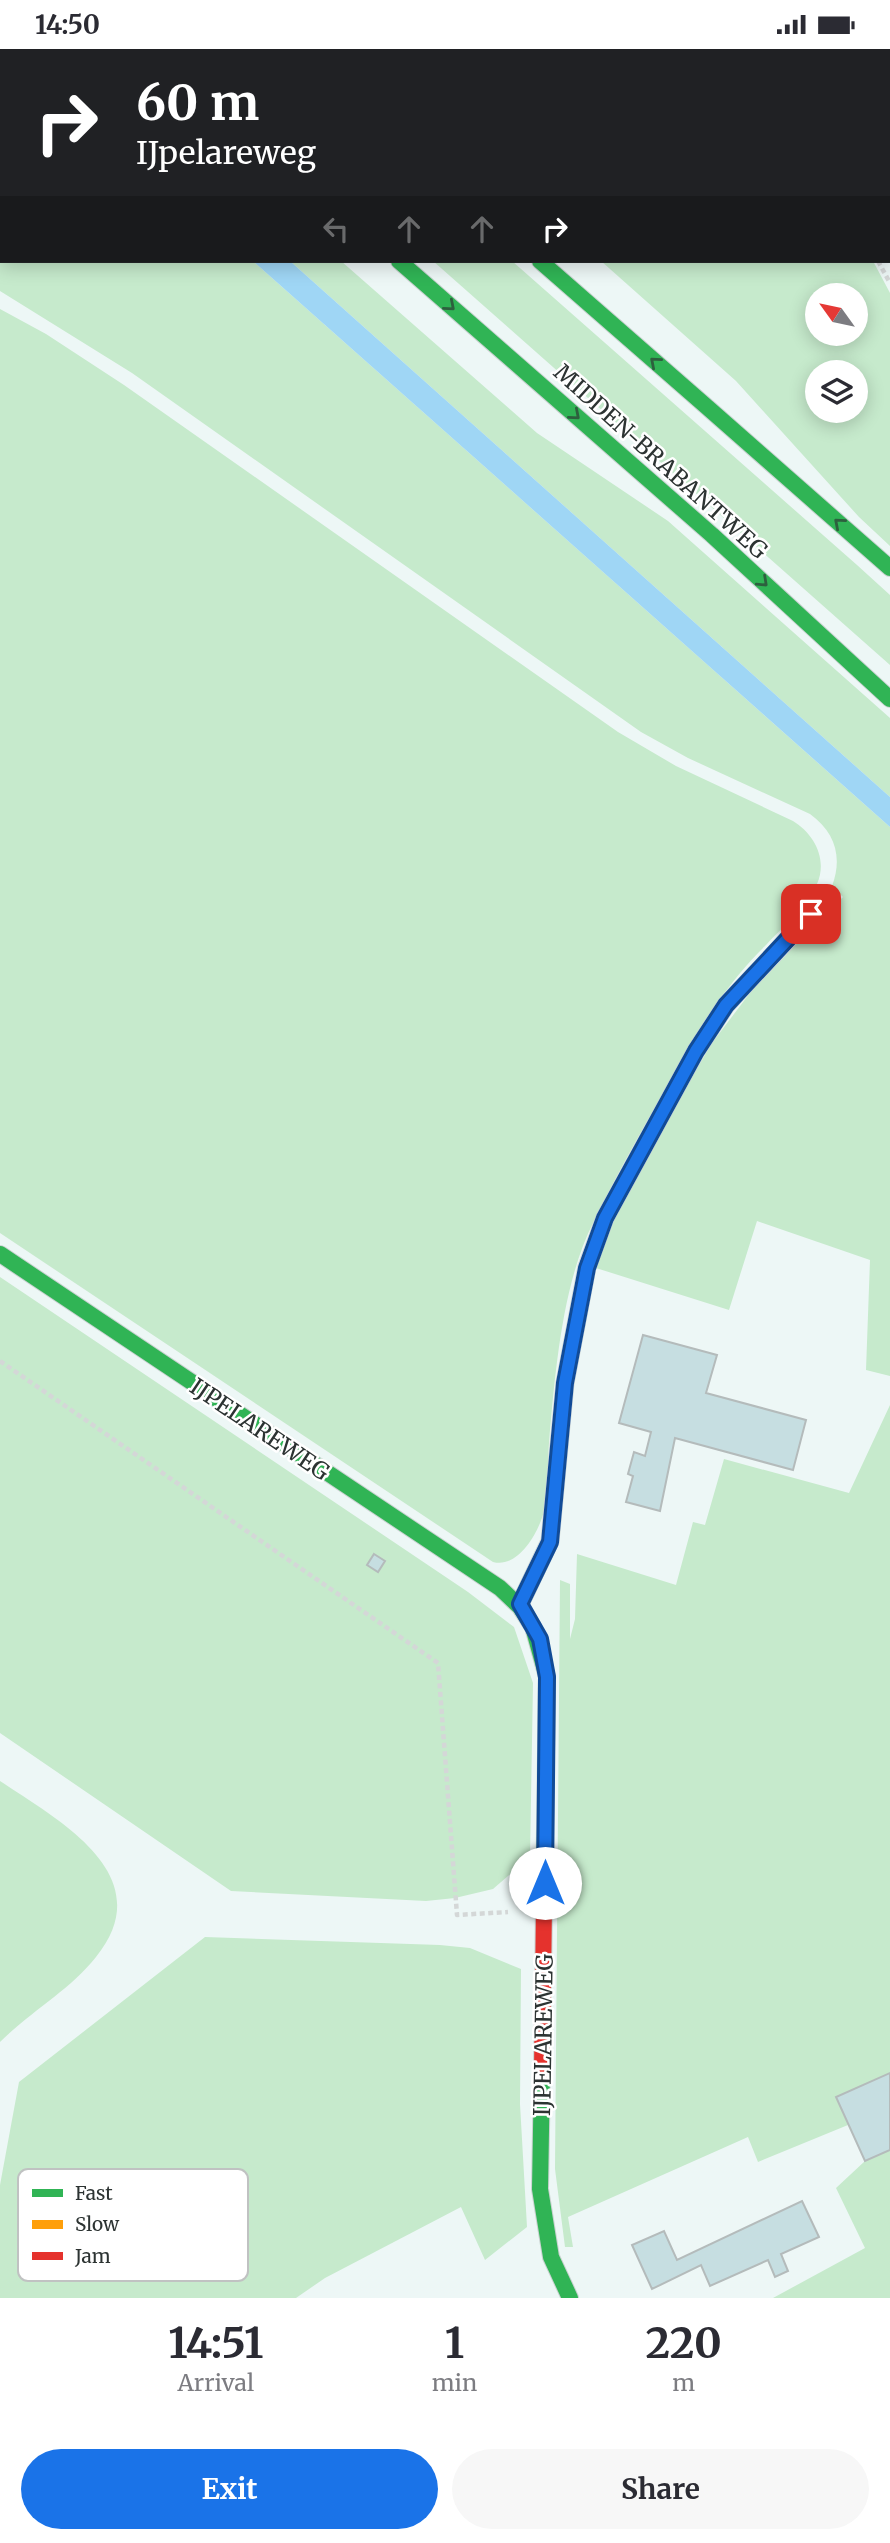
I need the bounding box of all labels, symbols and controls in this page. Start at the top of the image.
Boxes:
text: 14:50 [35,8,100,41]
text: 60 m [136,72,259,133]
icon: right [21,77,112,168]
text: IJpelareweg [136,133,316,173]
icon: left [317,210,355,248]
icon: ahead [390,210,428,248]
icon: ahead [463,210,501,248]
icon: right [536,210,574,248]
north arrow [805,283,868,347]
map controls [805,283,868,423]
one-way arrow [442,298,455,310]
street label: MIDDEN-BRABANTWEG [548,357,774,565]
one-way arrow [651,358,664,370]
button: layers [805,360,868,423]
one-way arrow [567,407,580,419]
one-way arrow [834,519,847,531]
one-way arrow [755,573,768,586]
pin [781,884,841,944]
icon: arrive [792,895,830,933]
street label: IJPELAREWEG [185,1372,336,1487]
position arrow [508,1846,582,1920]
street label: IJPELAREWEG [527,1953,559,2116]
legend [18,2169,248,2281]
text: Fast [75,2181,113,2205]
text: Slow [75,2212,120,2236]
text: Jam [74,2244,111,2268]
text: 14:51 [168,2317,263,2369]
text: 1 [445,2317,464,2369]
text: 220 [646,2317,722,2369]
text: Arrival [177,2368,254,2397]
text: min [432,2368,477,2397]
text: m [672,2368,695,2397]
button: Exit [21,2449,438,2529]
button: Share [452,2449,869,2529]

